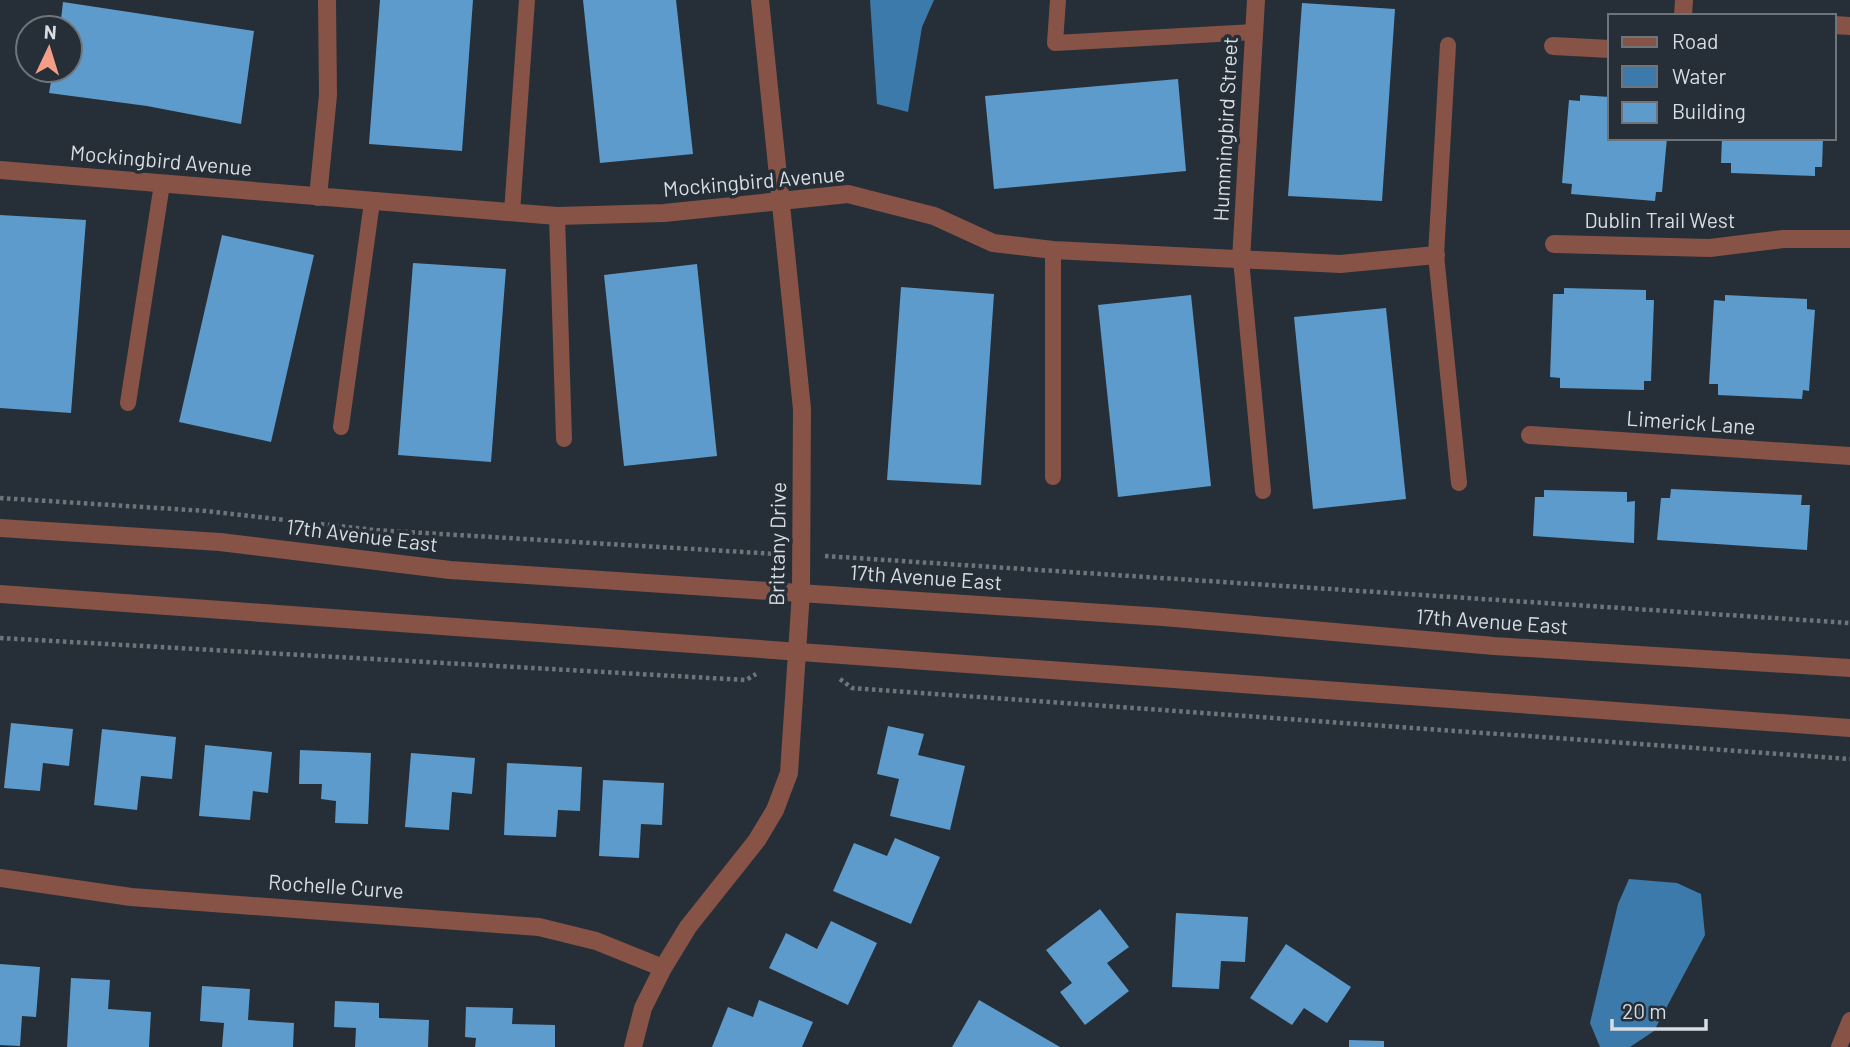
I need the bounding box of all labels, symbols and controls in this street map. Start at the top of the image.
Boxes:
north arrow [14,14,84,84]
legend [1608,14,1836,140]
text: N [43,20,57,43]
text: Road [1672,28,1718,53]
street label: Hummingbird Street [1207,36,1242,222]
text: Water [1672,63,1727,88]
text: Building [1672,98,1746,123]
street label: Mockingbird Avenue [69,139,253,180]
street label: Mockingbird Avenue [662,160,846,201]
street label: Dublin Trail West [1585,207,1735,232]
street label: Limerick Lane [1626,405,1757,438]
street label: Brittany Drive [763,482,790,606]
street label: 17th Avenue East [285,513,439,556]
street label: 17th Avenue East [849,559,1003,594]
street label: 17th Avenue East [1415,603,1569,638]
street label: Rochelle Curve [268,868,405,903]
scale bar [1612,988,1706,1032]
text: 20 m [1622,998,1667,1023]

